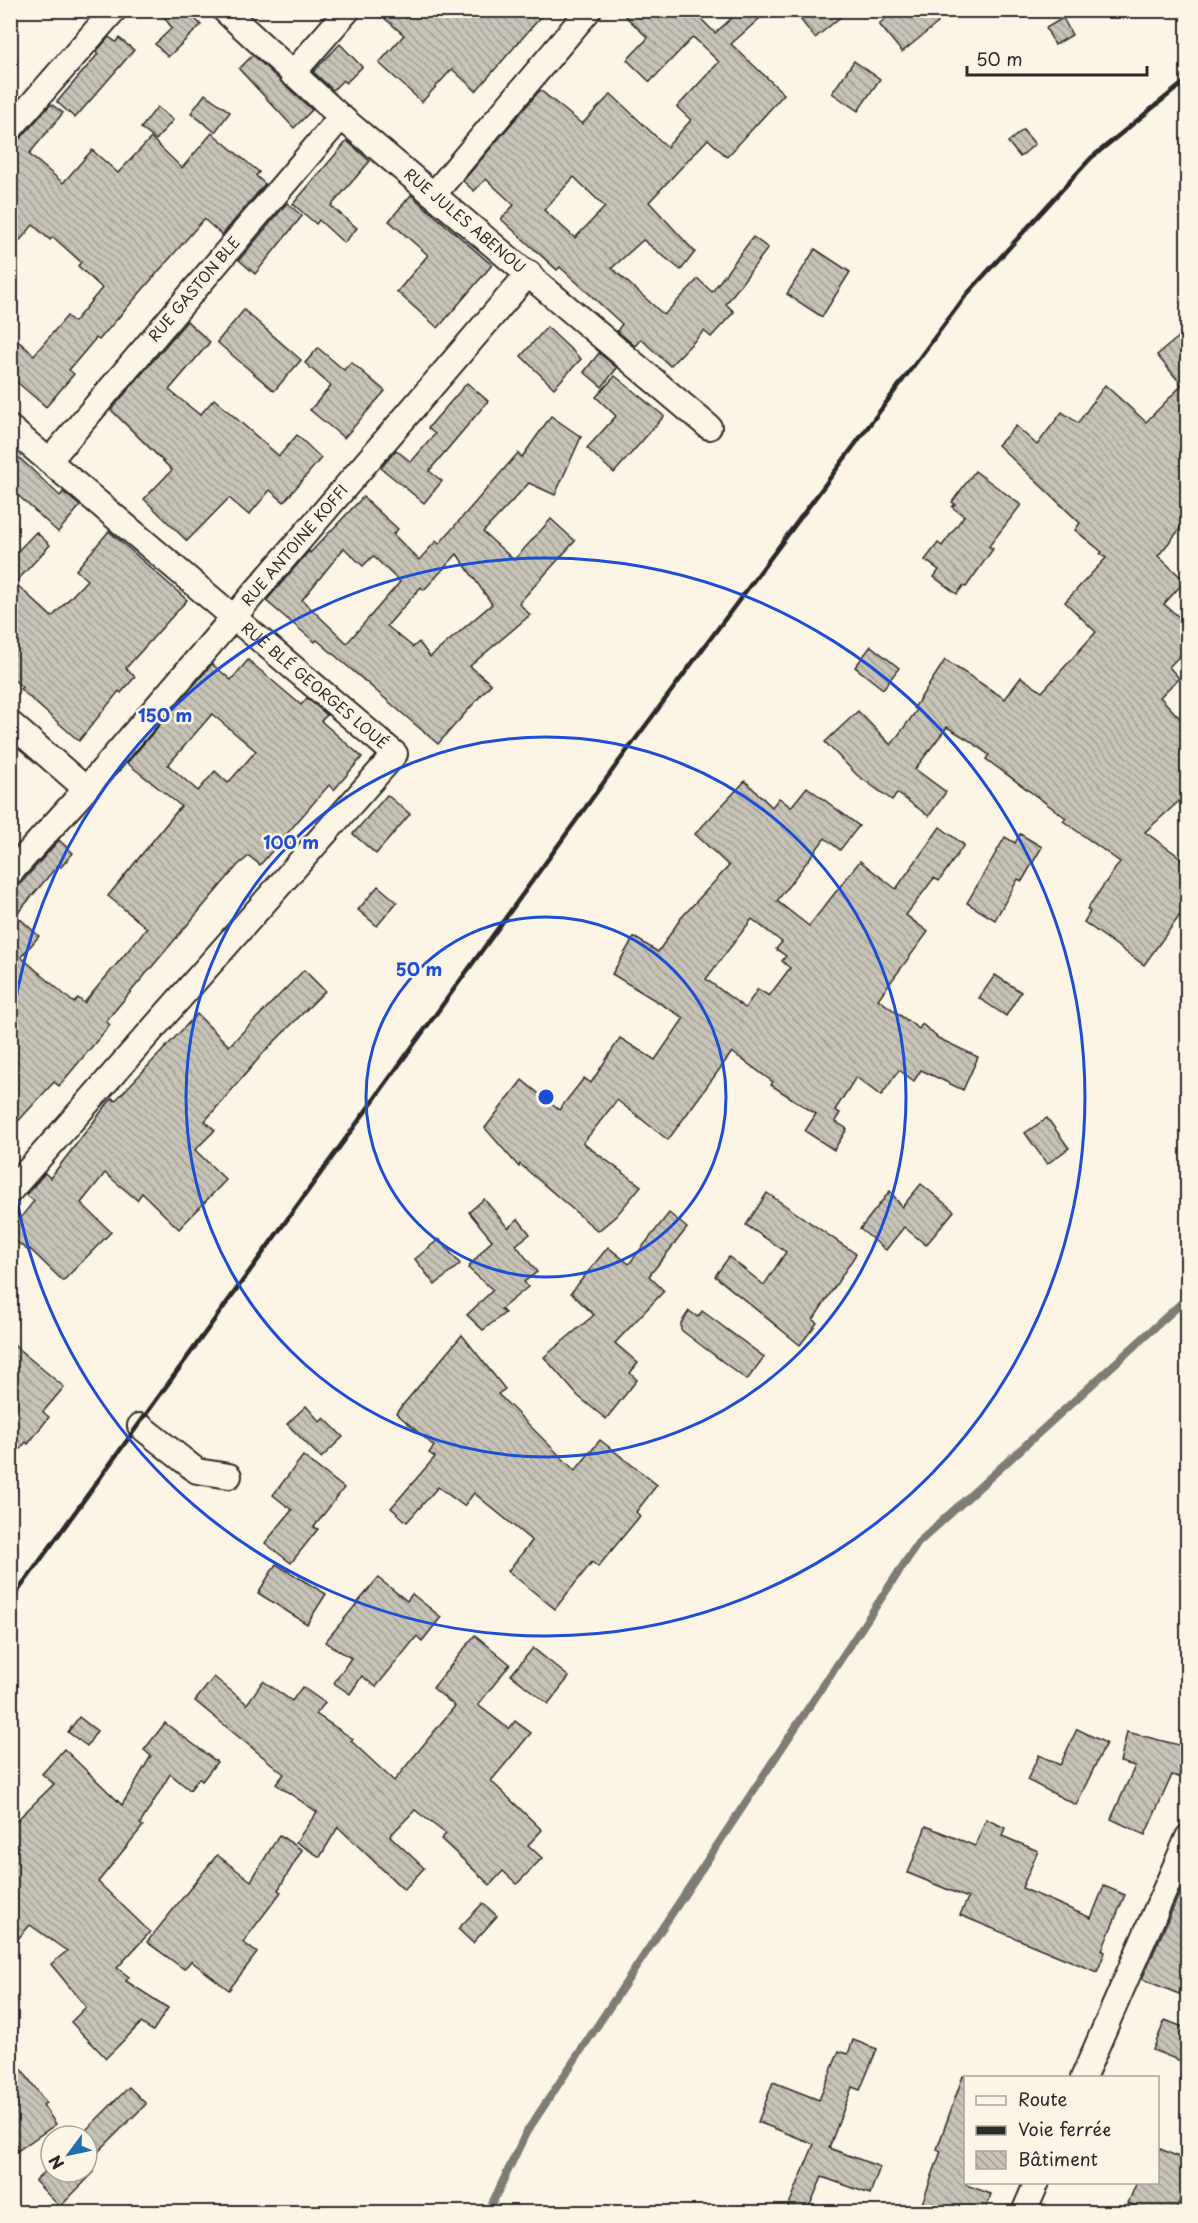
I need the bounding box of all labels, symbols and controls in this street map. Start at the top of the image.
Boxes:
scale bar [967,39,1147,77]
text: 50 m [976,45,1023,72]
street label: RUE JULES ABENOU [400,162,531,278]
street label: RUE GASTON BLE [142,231,245,346]
street label: RUE ANTOINE KOFFI [235,479,353,610]
street label: RUE BLÉ GEORGES LOUÉ [237,616,394,754]
text: 150 m [138,701,192,728]
text: 100 m [263,828,319,855]
text: 50 m [396,955,442,982]
centre of rings [536,1087,556,1107]
legend [964,2076,1159,2184]
text: Route [1018,2085,1068,2112]
text: Voie ferrée [1018,2115,1111,2142]
north arrow [39,2124,99,2184]
text: Bâtiment [1018,2145,1098,2172]
text: N [42,2151,69,2175]

